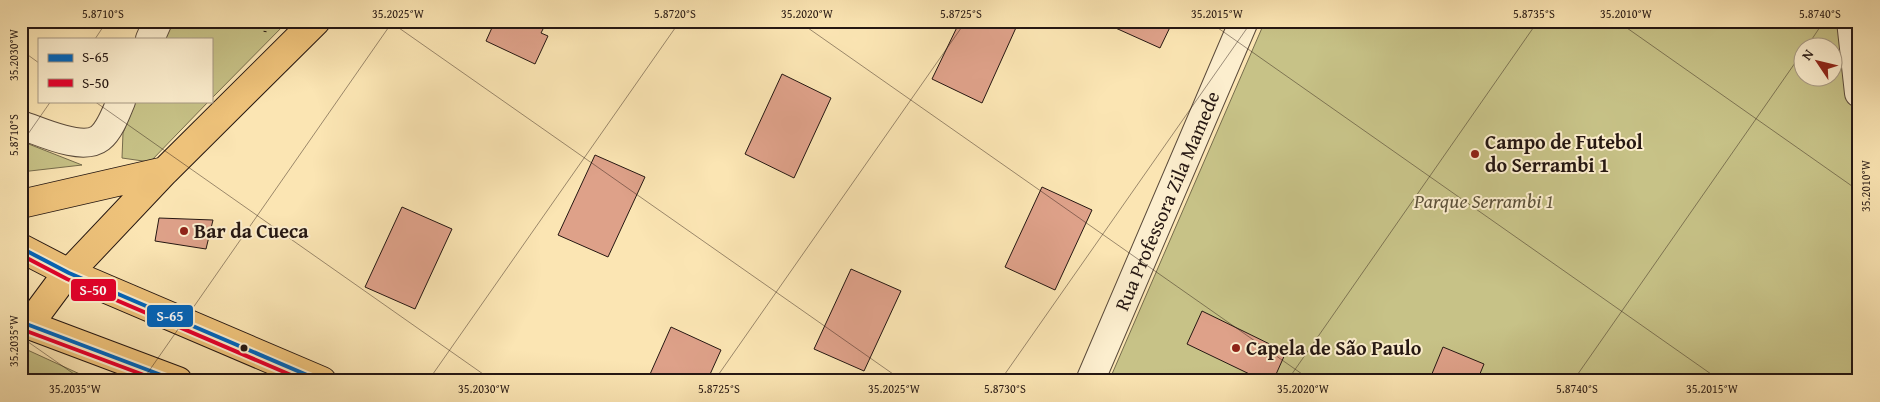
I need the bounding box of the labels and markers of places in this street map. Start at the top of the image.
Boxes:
place label: Campo de Futebol do Serrambi 1 [1485,127,1643,179]
marker: Campo de Futebol do Serrambi 1 [1469,148,1481,160]
place label: Bar da Cueca [194,216,309,245]
marker: Bar da Cueca [178,225,190,237]
place label: Capela de São Paulo [1246,333,1422,362]
marker: Capela de São Paulo [1230,342,1242,354]
unlabelled marker [239,343,249,353]

